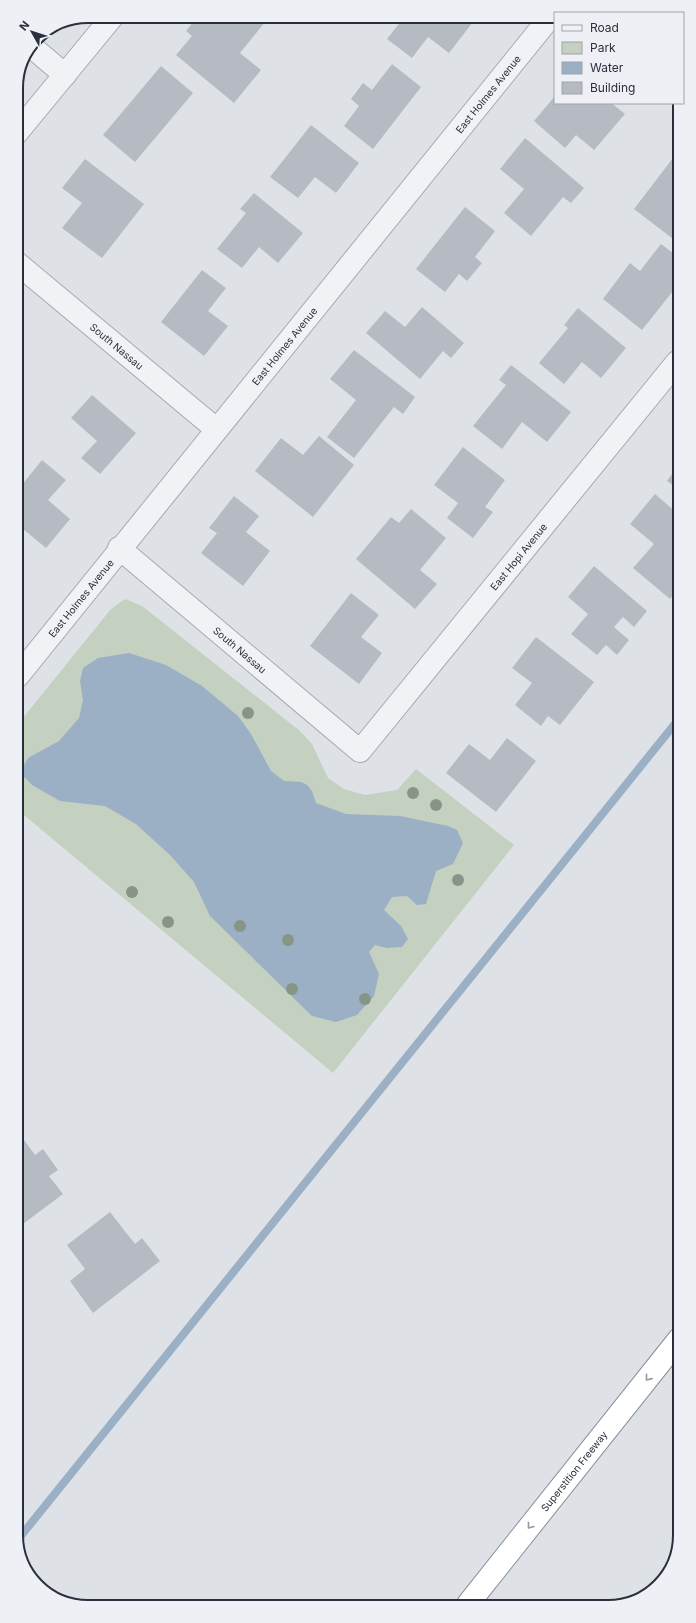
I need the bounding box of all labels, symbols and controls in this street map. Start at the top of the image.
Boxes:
north arrow [12,12,52,52]
legend [554,12,684,104]
text: N [16,18,32,33]
text: Road [590,20,619,35]
text: Park [590,40,616,55]
street label: East Holmes Avenue [453,53,523,135]
text: Water [590,60,624,75]
text: Building [590,80,635,95]
street label: East Holmes Avenue [249,305,320,388]
street label: South Nassau [88,321,146,372]
street label: East Hopi Avenue [488,520,549,592]
street label: East Holmes Avenue [46,557,116,640]
street label: South Nassau [211,624,269,676]
one-way arrow [645,1374,652,1381]
street label: Superstition Freeway [538,1428,610,1514]
one-way arrow [528,1522,535,1529]

